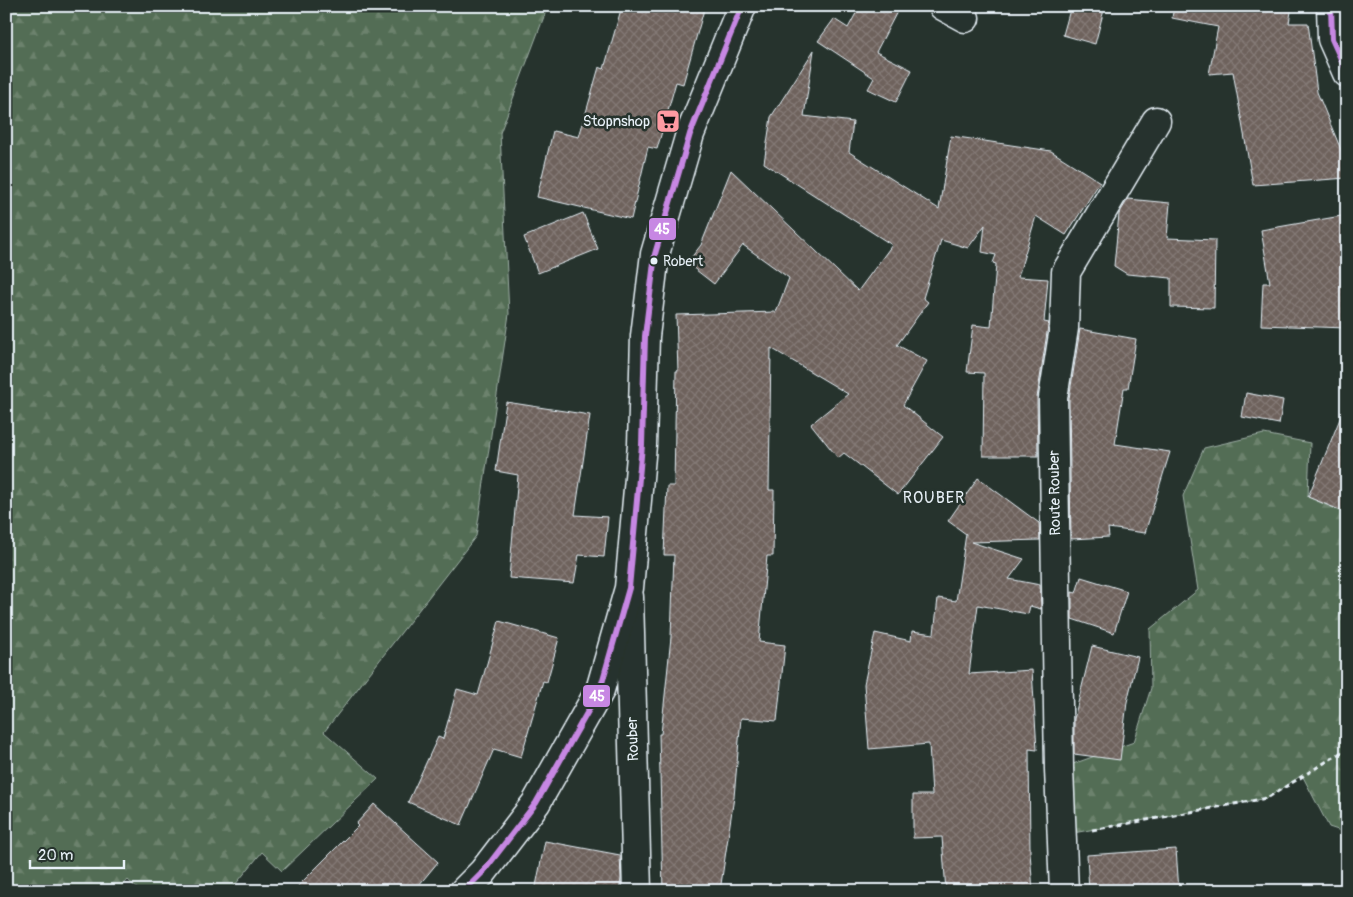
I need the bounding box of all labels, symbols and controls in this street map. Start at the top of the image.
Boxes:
supermarket icon: Stopnshop [655,108,681,134]
place label: Stopnshop [583,112,650,131]
line badge: 45 [648,217,677,241]
text: 45 [654,221,670,238]
place label: Robert [663,253,703,270]
marker: Robert [649,256,659,266]
street label: Route Rouber [1045,450,1065,536]
district label: ROUBER [903,488,965,508]
line badge: 45 [582,684,611,708]
text: 45 [589,688,605,705]
street label: Rouber [623,716,643,762]
scale bar [30,837,124,869]
text: 20 m [38,846,73,865]

